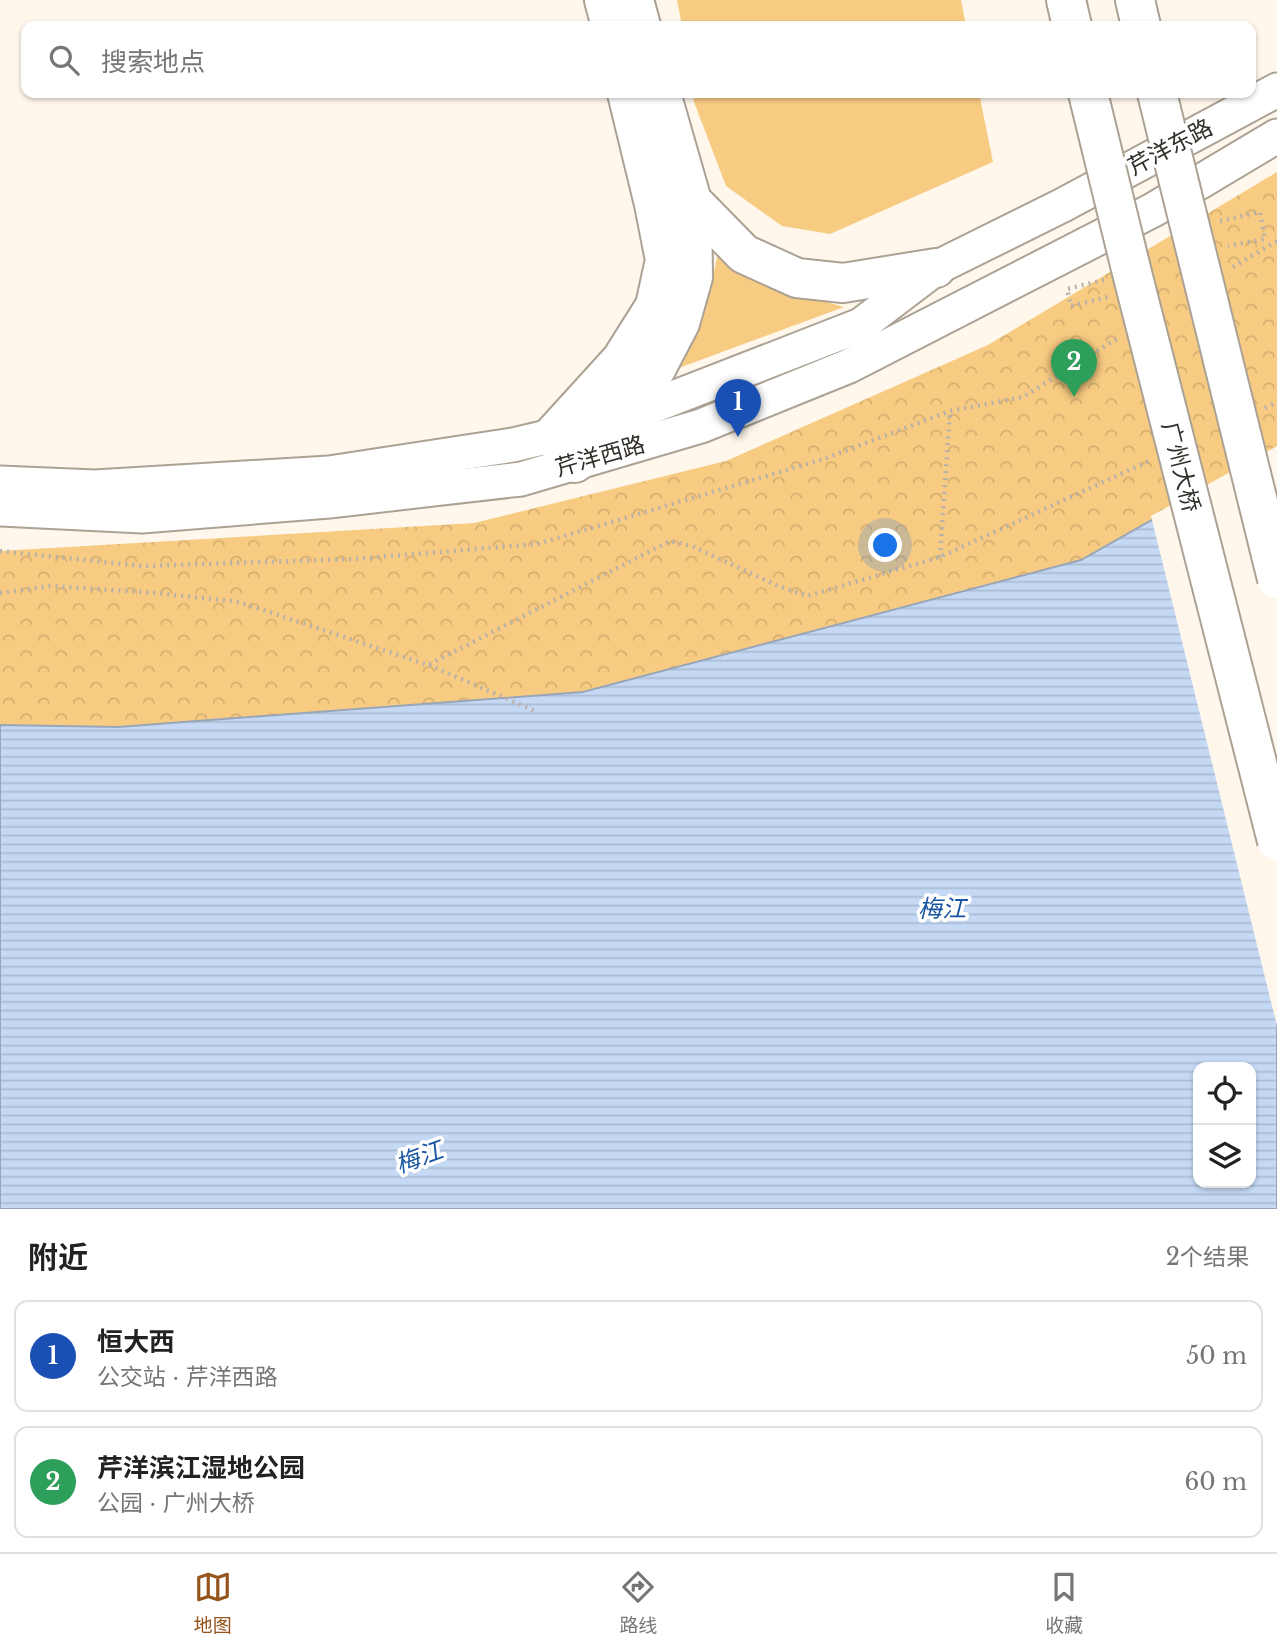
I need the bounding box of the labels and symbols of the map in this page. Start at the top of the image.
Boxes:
street label: 芹洋东路 [1123,113,1217,181]
pin: 2 [1051,339,1097,397]
pin: 1 [715,379,761,437]
street label: 广州大桥 [1156,419,1206,515]
street label: 芹洋西路 [552,430,648,482]
your location [868,528,902,562]
water label: 梅江 [918,894,969,923]
water label: 梅江 [391,1134,449,1179]

